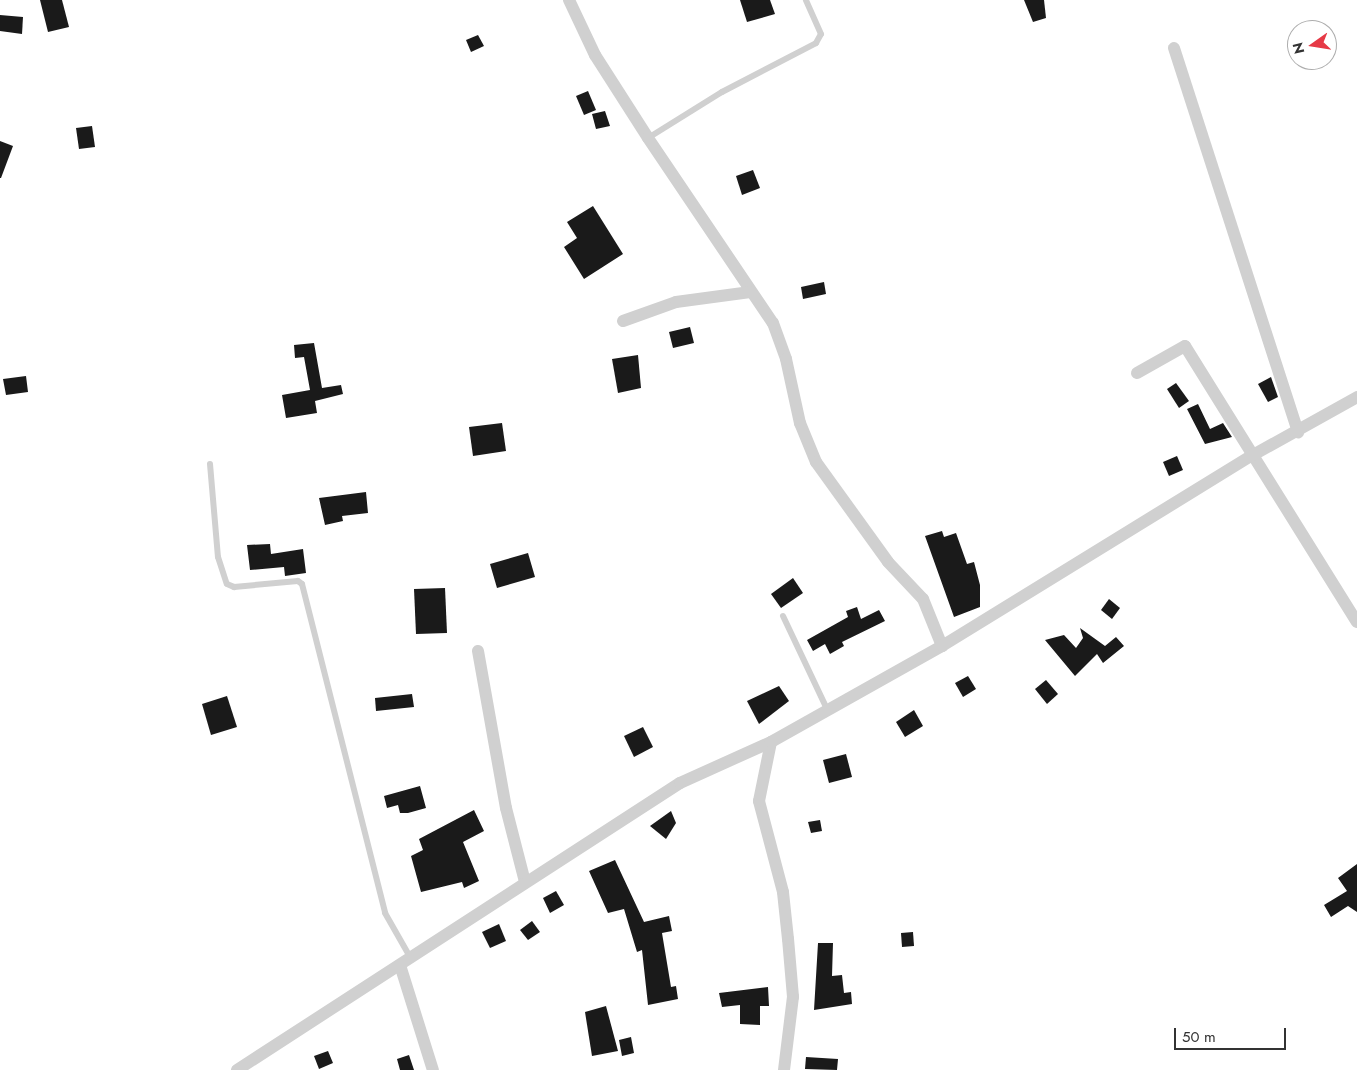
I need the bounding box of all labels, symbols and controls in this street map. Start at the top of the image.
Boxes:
north arrow [1287,20,1337,70]
text: N [1287,40,1309,56]
scale bar [1177,1018,1290,1050]
text: 50 m [1182,1026,1216,1048]

